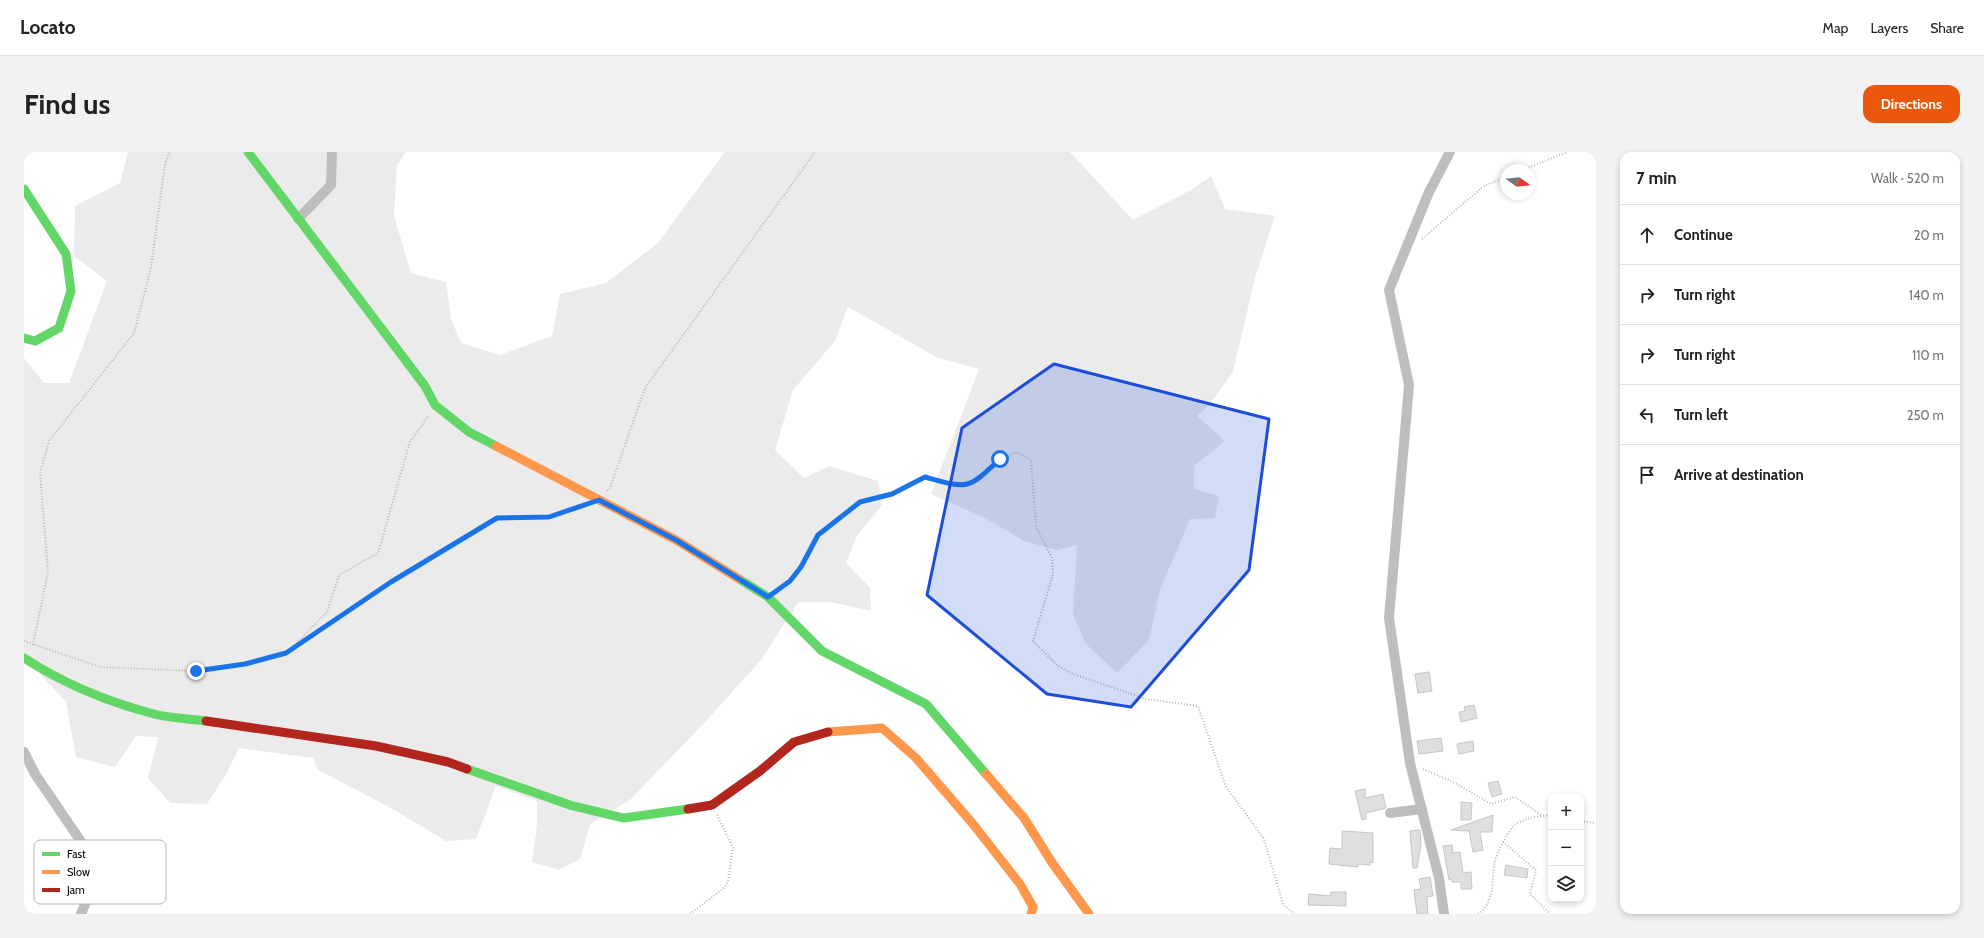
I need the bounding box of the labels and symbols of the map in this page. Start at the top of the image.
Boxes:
north arrow [1500,164,1536,200]
route start [991,450,1009,468]
route end [187,662,205,680]
legend [34,840,166,904]
text: Fast [67,847,86,861]
text: Slow [67,865,90,879]
text: Jam [66,883,85,897]

